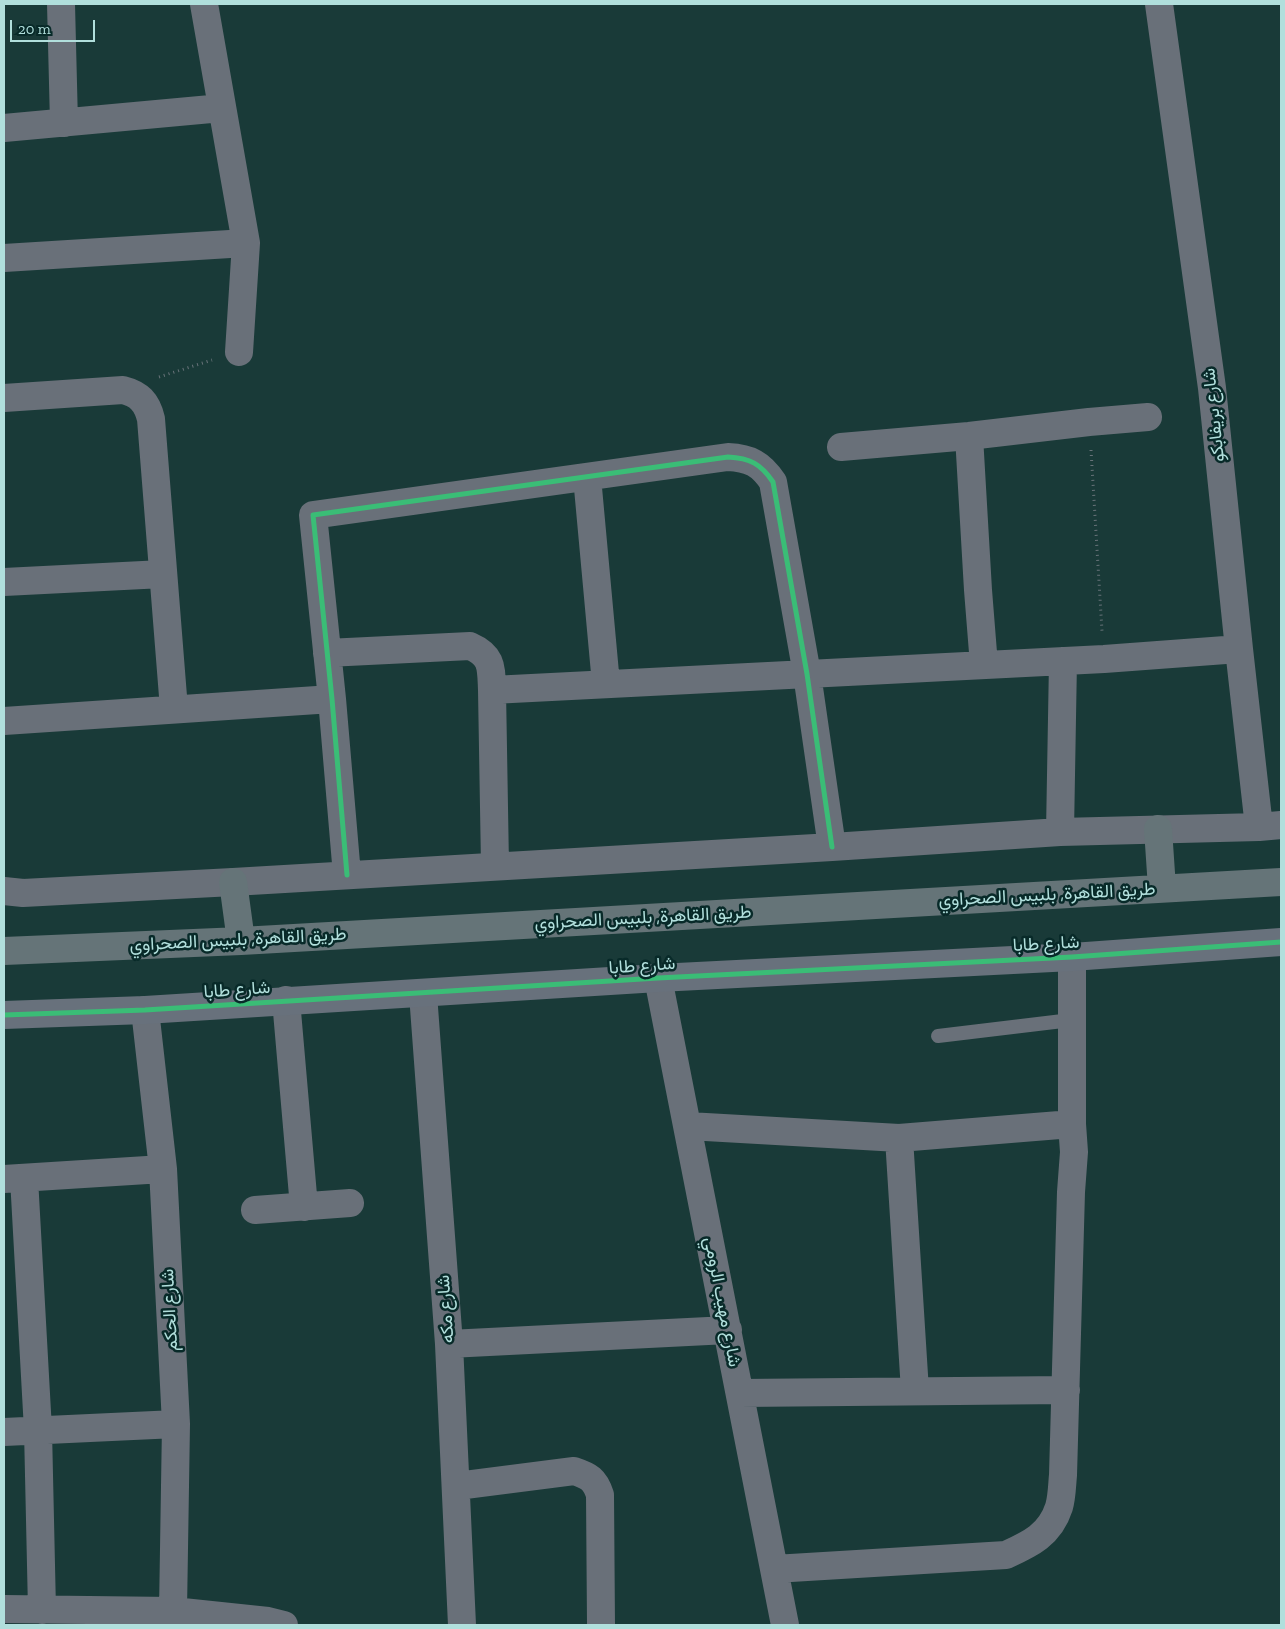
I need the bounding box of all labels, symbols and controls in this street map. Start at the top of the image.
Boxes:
scale bar [12,10,98,42]
text: 20 m [18,20,51,38]
street label: شارع بريفابكو [1198,367,1230,463]
street label: طريق القاهرة, بلبيس الصحراوي [938,879,1156,911]
street label: طريق القاهرة, بلبيس الصحراوي [534,902,752,934]
street label: طريق القاهرة, بلبيس الصحراوي [129,924,347,956]
street label: شارع طابا [1012,931,1080,957]
street label: شارع طابا [608,953,676,979]
street label: شارع طابا [203,977,271,1003]
street label: شارع مهيب الرومي [699,1235,745,1369]
street label: شارع الحكم [157,1268,183,1352]
street label: شارع مكه [433,1274,459,1344]

